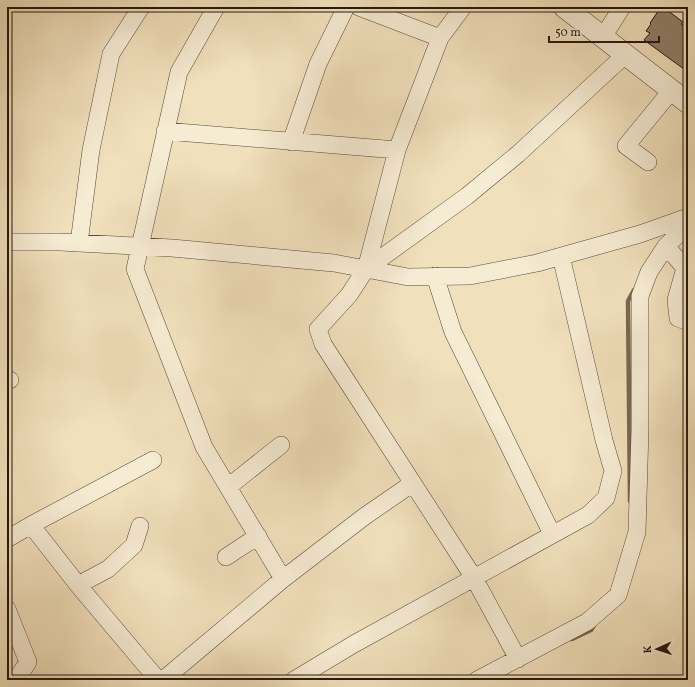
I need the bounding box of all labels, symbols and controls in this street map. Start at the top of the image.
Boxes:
scale bar [549,18,659,44]
text: 50 m [555,25,581,41]
north arrow [637,629,677,669]
text: K [641,645,656,654]

